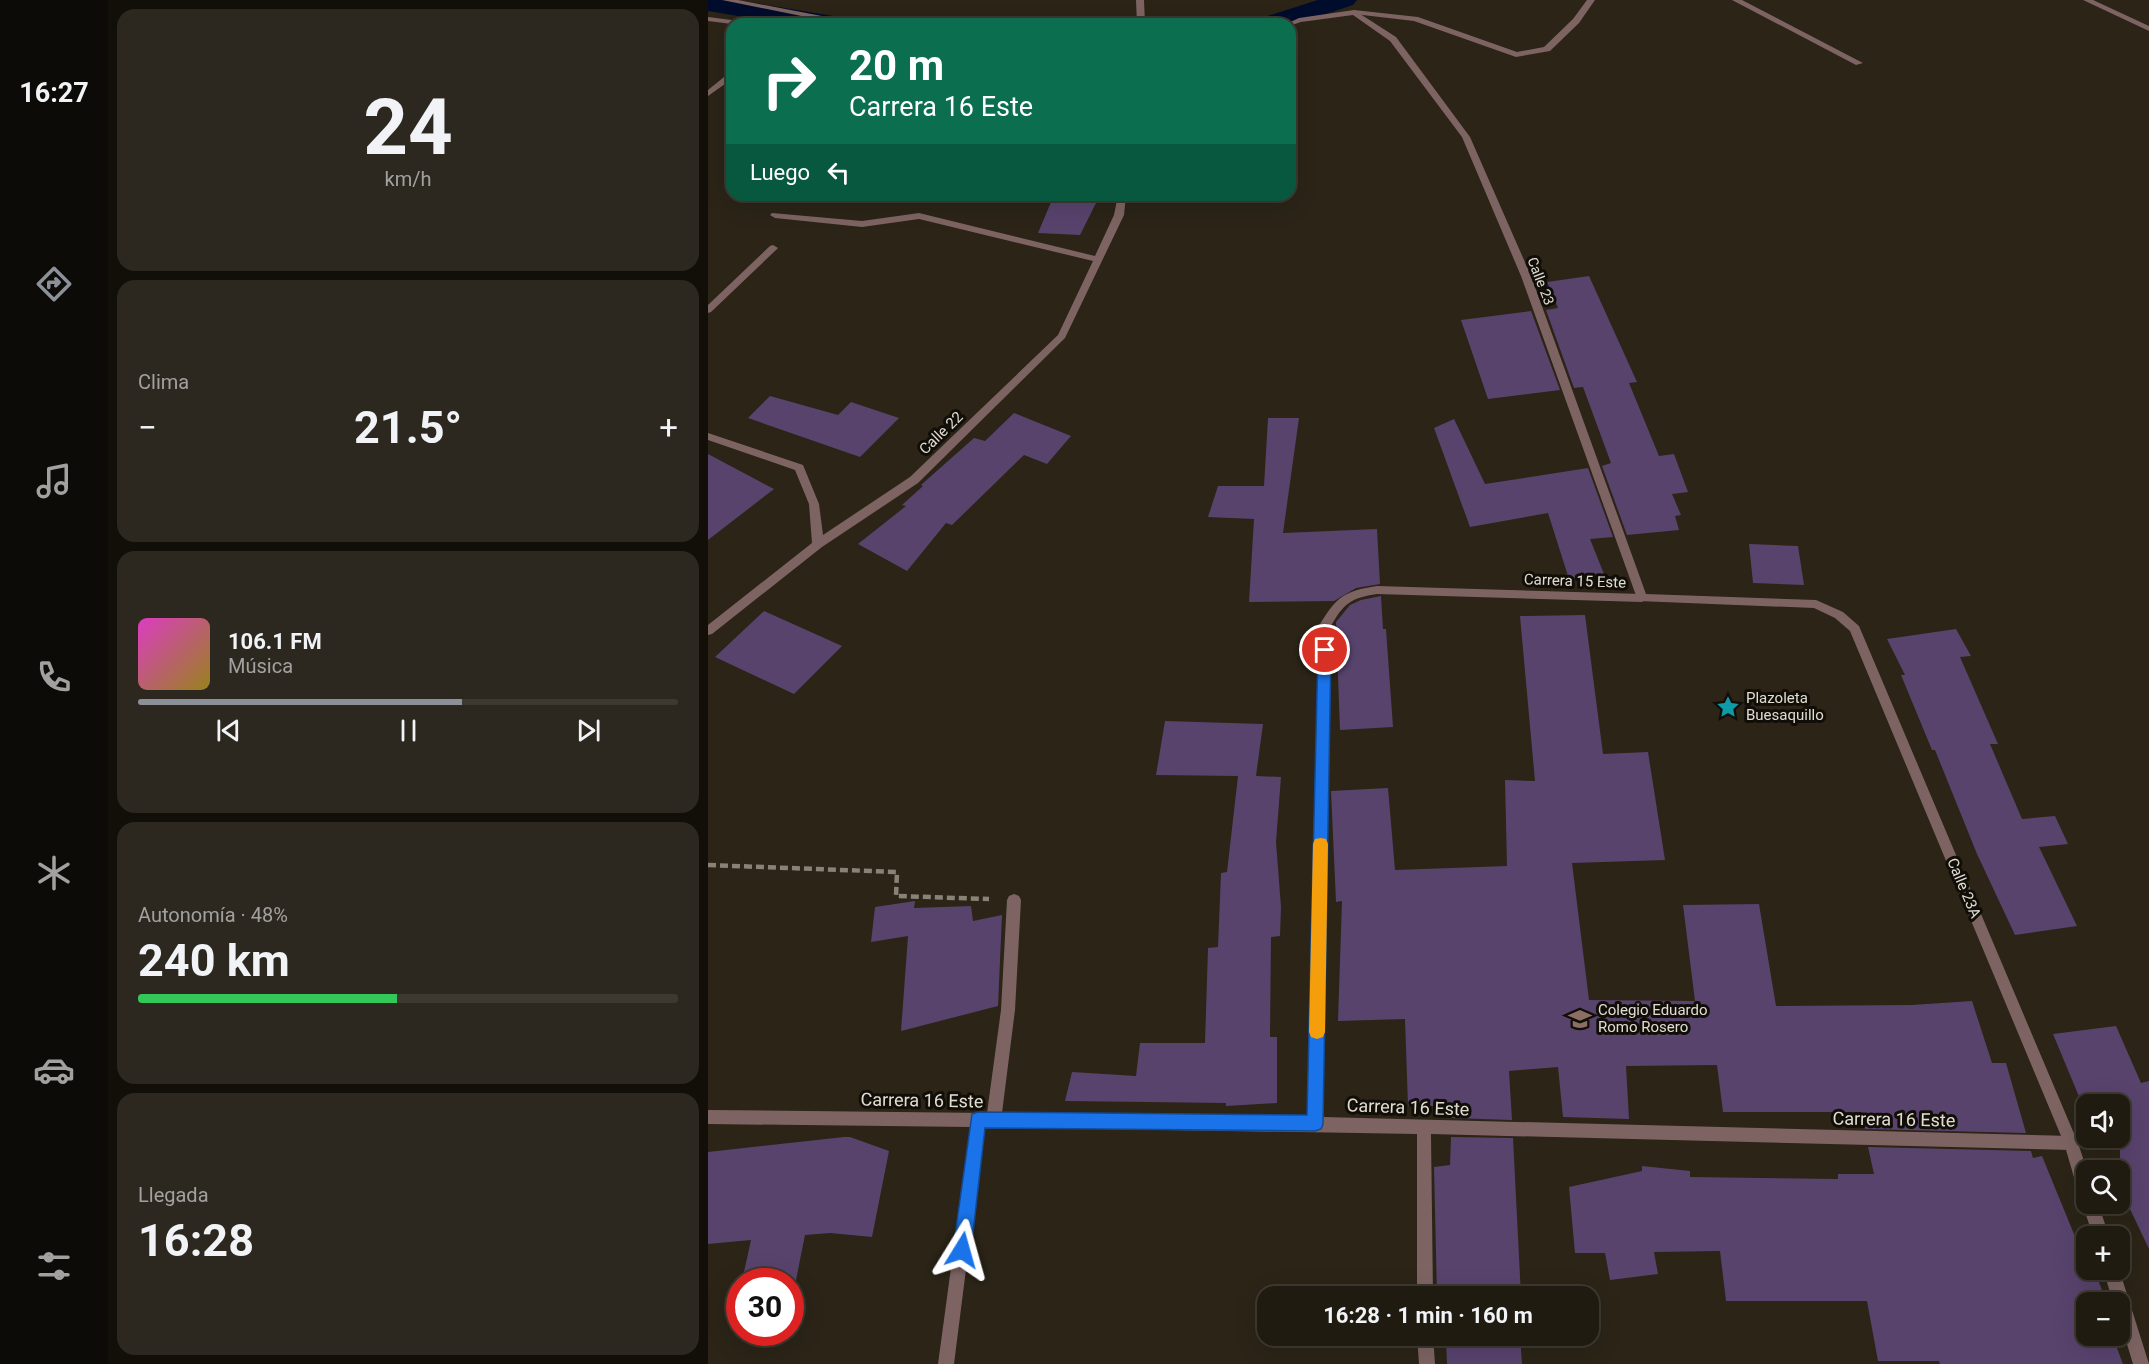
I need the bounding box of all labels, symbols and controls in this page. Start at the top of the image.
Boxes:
text: 20 m [849,41,944,90]
icon: right [750,42,828,120]
text: 16:27 [19,77,89,109]
text: 24 [363,82,453,173]
text: Carrera 16 Este [849,91,1033,123]
icon: left [822,156,855,189]
text: Luego [750,160,810,185]
text: km/h [385,167,431,191]
street label: Calle 23 [1525,255,1557,307]
icon: directions [33,263,75,305]
text: Clima [138,370,189,394]
text: 21.5° [354,401,462,454]
text: − [138,408,157,447]
text: + [659,408,678,447]
street label: Calle 22 [915,408,967,458]
icon: music [33,460,75,502]
street label: Carrera 15 Este [1524,570,1626,592]
pin [1299,624,1350,675]
text: 106.1 FM [228,629,322,654]
icon: arrive [1308,633,1341,666]
text: Música [228,654,293,678]
icon: phone [33,656,75,698]
place label: Plazoleta Buesaquillo [1746,689,1824,724]
place icon: Plazoleta Buesaquillo [1715,694,1741,720]
icon: previous [212,714,245,747]
icon: pause [392,714,425,747]
icon: next [572,714,605,747]
icon: climate [33,852,75,894]
street label: Calle 23A [1943,855,1985,921]
text: Autonomía · 48% [138,903,288,927]
text: 240 km [138,934,290,987]
place label: Colegio Eduardo Romo Rosero [1598,1001,1708,1036]
school or university icon: Colegio Eduardo Romo Rosero [1567,1006,1593,1032]
icon: car [33,1049,75,1091]
street label: Carrera 16 Este [860,1088,984,1112]
street label: Carrera 16 Este [1346,1094,1470,1120]
map controls [2076,1094,2130,1346]
button: sound [2076,1094,2130,1148]
street label: Carrera 16 Este [1832,1107,1956,1131]
button: search [2076,1160,2130,1214]
text: Llegada [138,1183,209,1207]
text: 16:28 [138,1214,254,1267]
position arrow [930,1218,994,1282]
button: + [2076,1226,2130,1280]
icon: filters [33,1245,75,1287]
speed limit sign: 30 [726,1268,804,1346]
button: − [2076,1292,2130,1346]
text: 16:28 · 1 min · 160 m [1323,1303,1533,1328]

